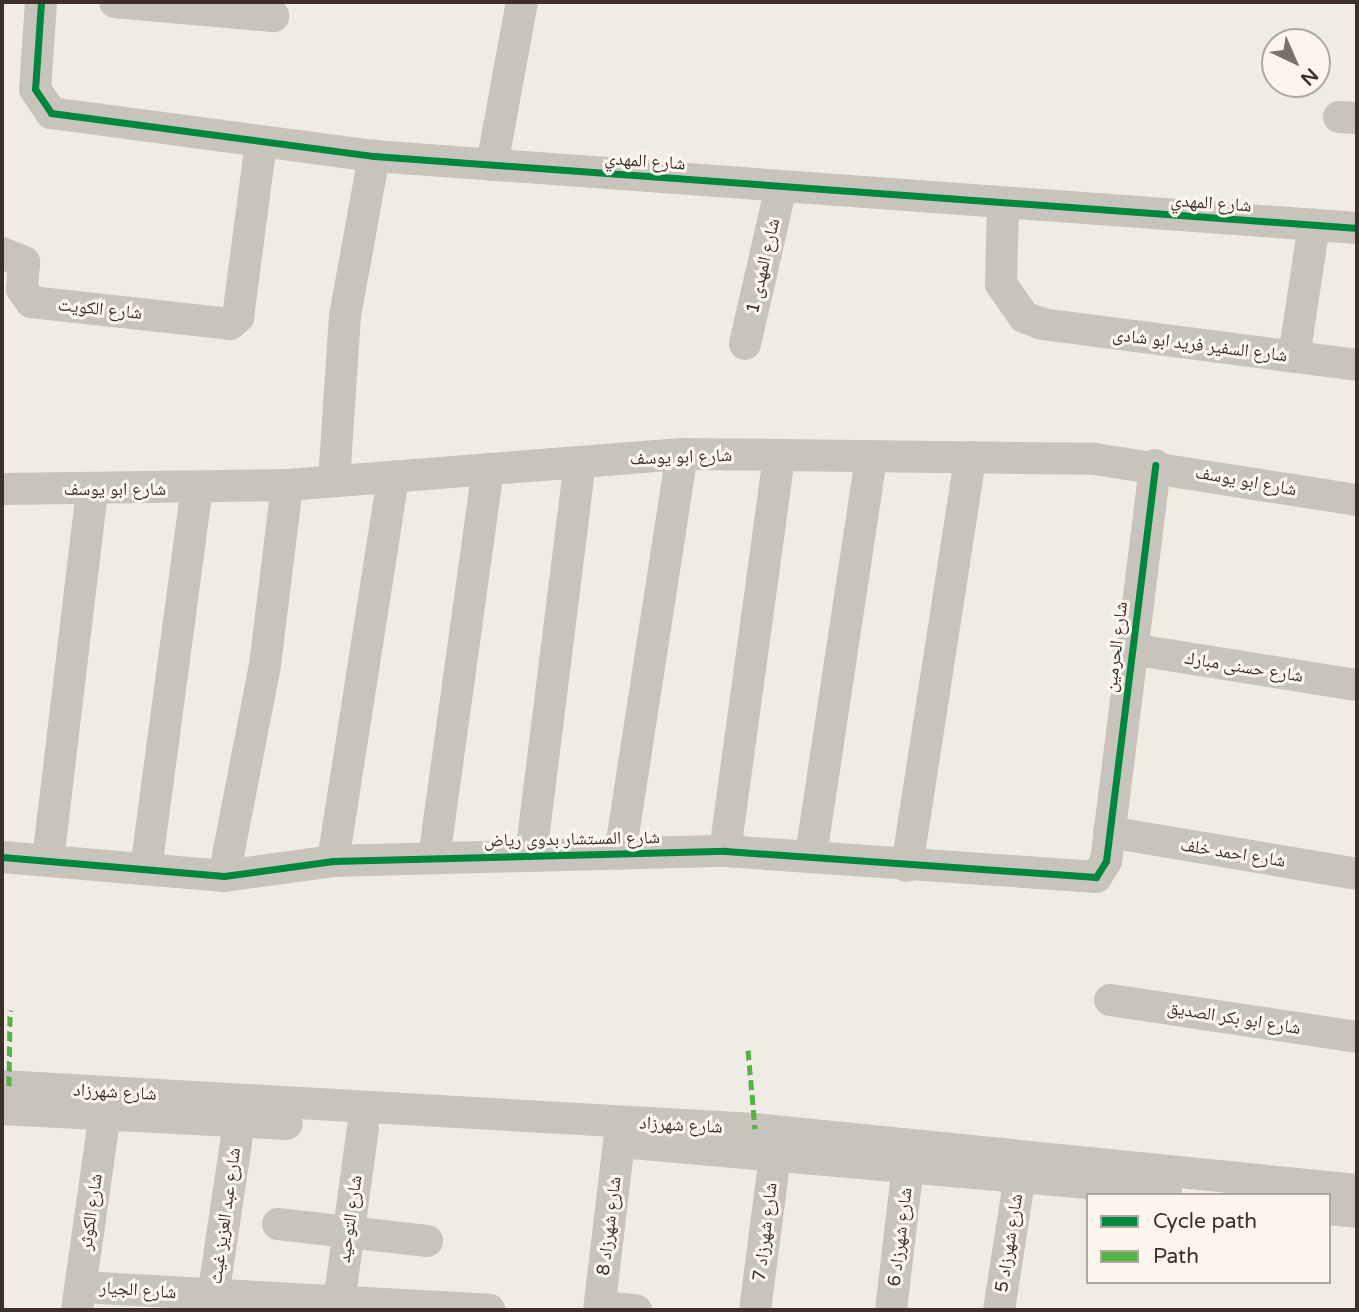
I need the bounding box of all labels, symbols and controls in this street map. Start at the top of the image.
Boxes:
north arrow [1261,28,1331,98]
text: N [1296,63,1322,90]
street label: شارع المهدي [604,147,686,175]
street label: شارع المهدي [1170,189,1252,217]
street label: شارع المهدى 1 [742,216,784,316]
street label: شارع الكويت [57,294,143,324]
street label: شارع السفير فريد ابو شادى [1111,324,1289,366]
street label: شارع ابو يوسف [629,444,733,470]
street label: شارع ابو يوسف [1194,461,1298,501]
street label: شارع ابو يوسف [64,478,166,500]
street label: شارع الحرمين [1100,600,1132,694]
street label: شارع حسنى مبارك [1183,647,1305,687]
street label: شارع المستشار بدوى رياض [484,827,660,851]
street label: شارع احمد خلف [1179,834,1287,872]
street label: شارع ابو بكر الصديق [1166,997,1302,1039]
street label: شارع شهرزاد [73,1079,157,1105]
street label: شارع شهرزاد [639,1112,723,1138]
street label: شارع عبد العزيز غيث [205,1146,245,1286]
street label: شارع الكوثر [75,1172,107,1252]
street label: شارع التوحيد [333,1174,367,1264]
street label: شارع شهرزاد 8 [592,1175,626,1277]
street label: شارع شهرزاد 7 [748,1181,782,1283]
street label: شارع شهرزاد 6 [883,1186,917,1288]
street label: شارع شهرزاد 5 [991,1192,1027,1294]
legend [1086,1193,1331,1284]
text: Cycle path [1153,1209,1257,1234]
text: Path [1153,1244,1199,1269]
street label: شارع الجيار [99,1277,177,1303]

